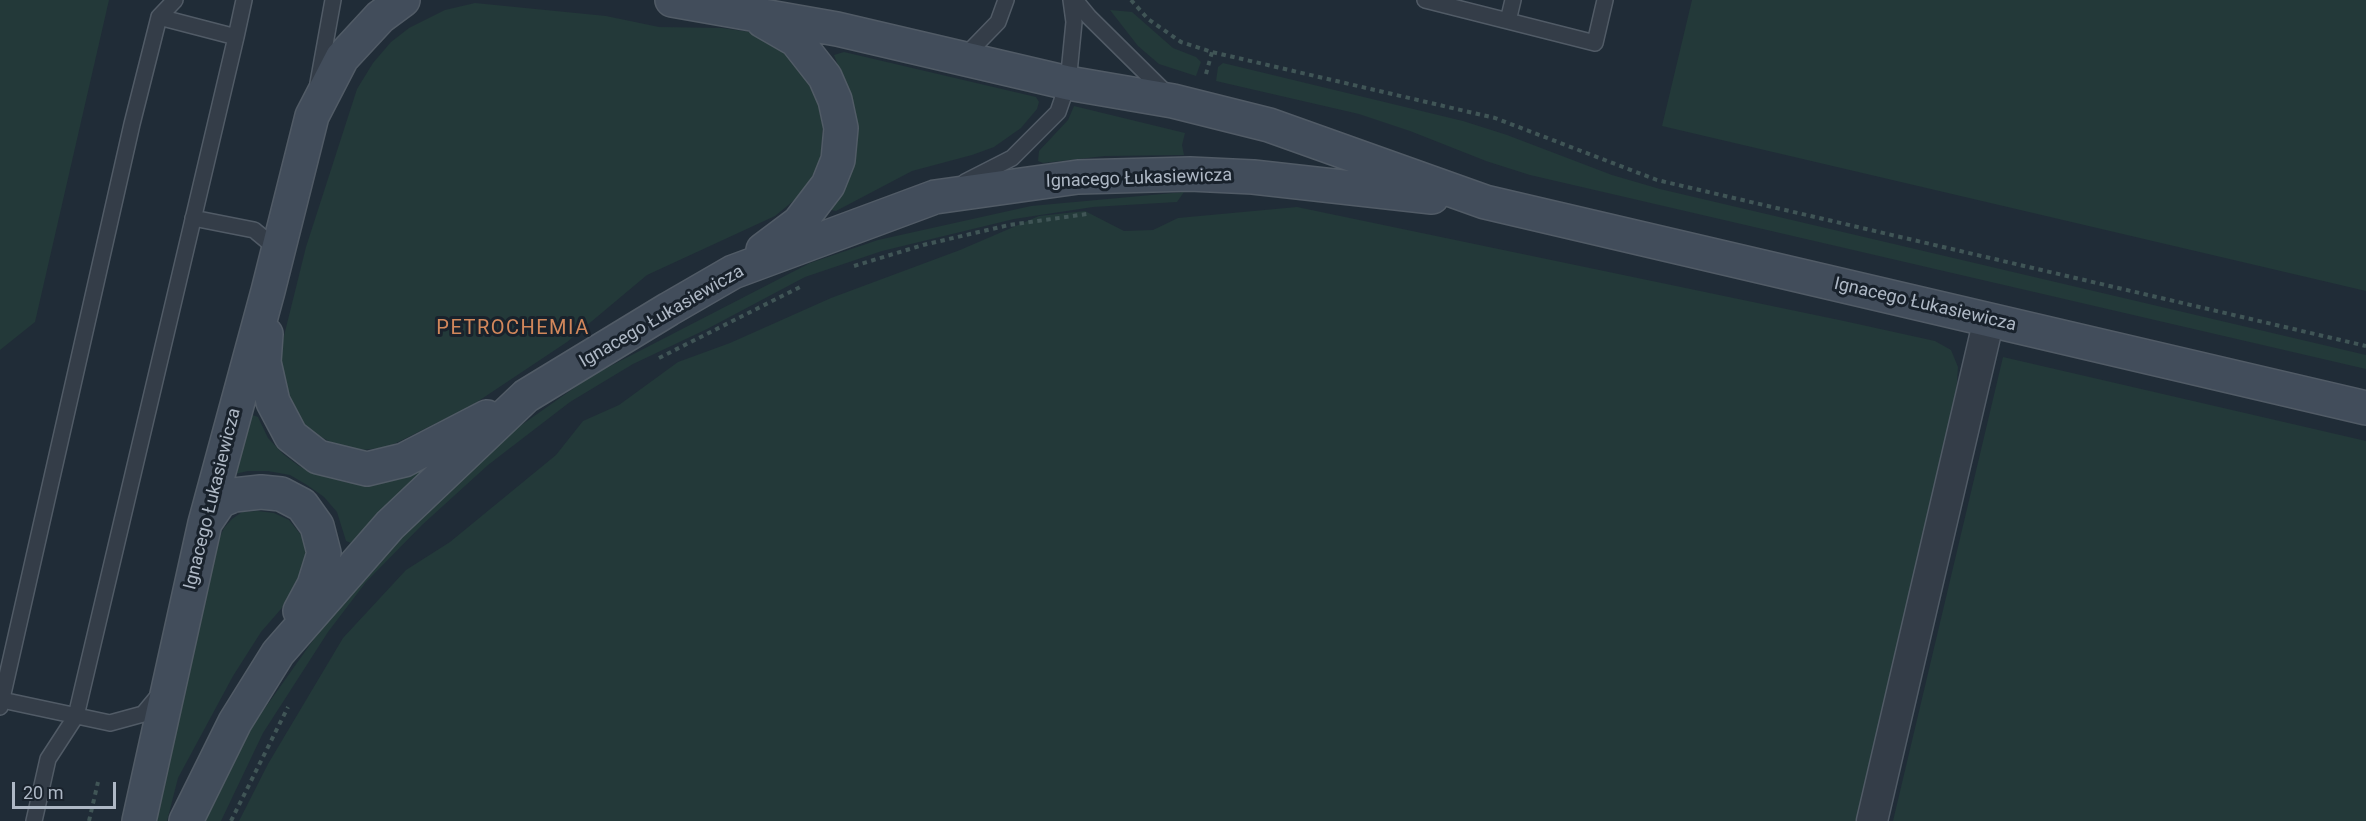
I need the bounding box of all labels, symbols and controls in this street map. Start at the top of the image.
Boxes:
street label: Ignacego Łukasiewicza [1046,165,1232,193]
street label: Ignacego Łukasiewicza [576,261,748,373]
street label: Ignacego Łukasiewicza [1832,274,2018,336]
district label: PETROCHEMIA [436,317,590,341]
street label: Ignacego Łukasiewicza [180,406,246,592]
scale bar [15,770,118,808]
text: 20 m [23,782,63,803]

